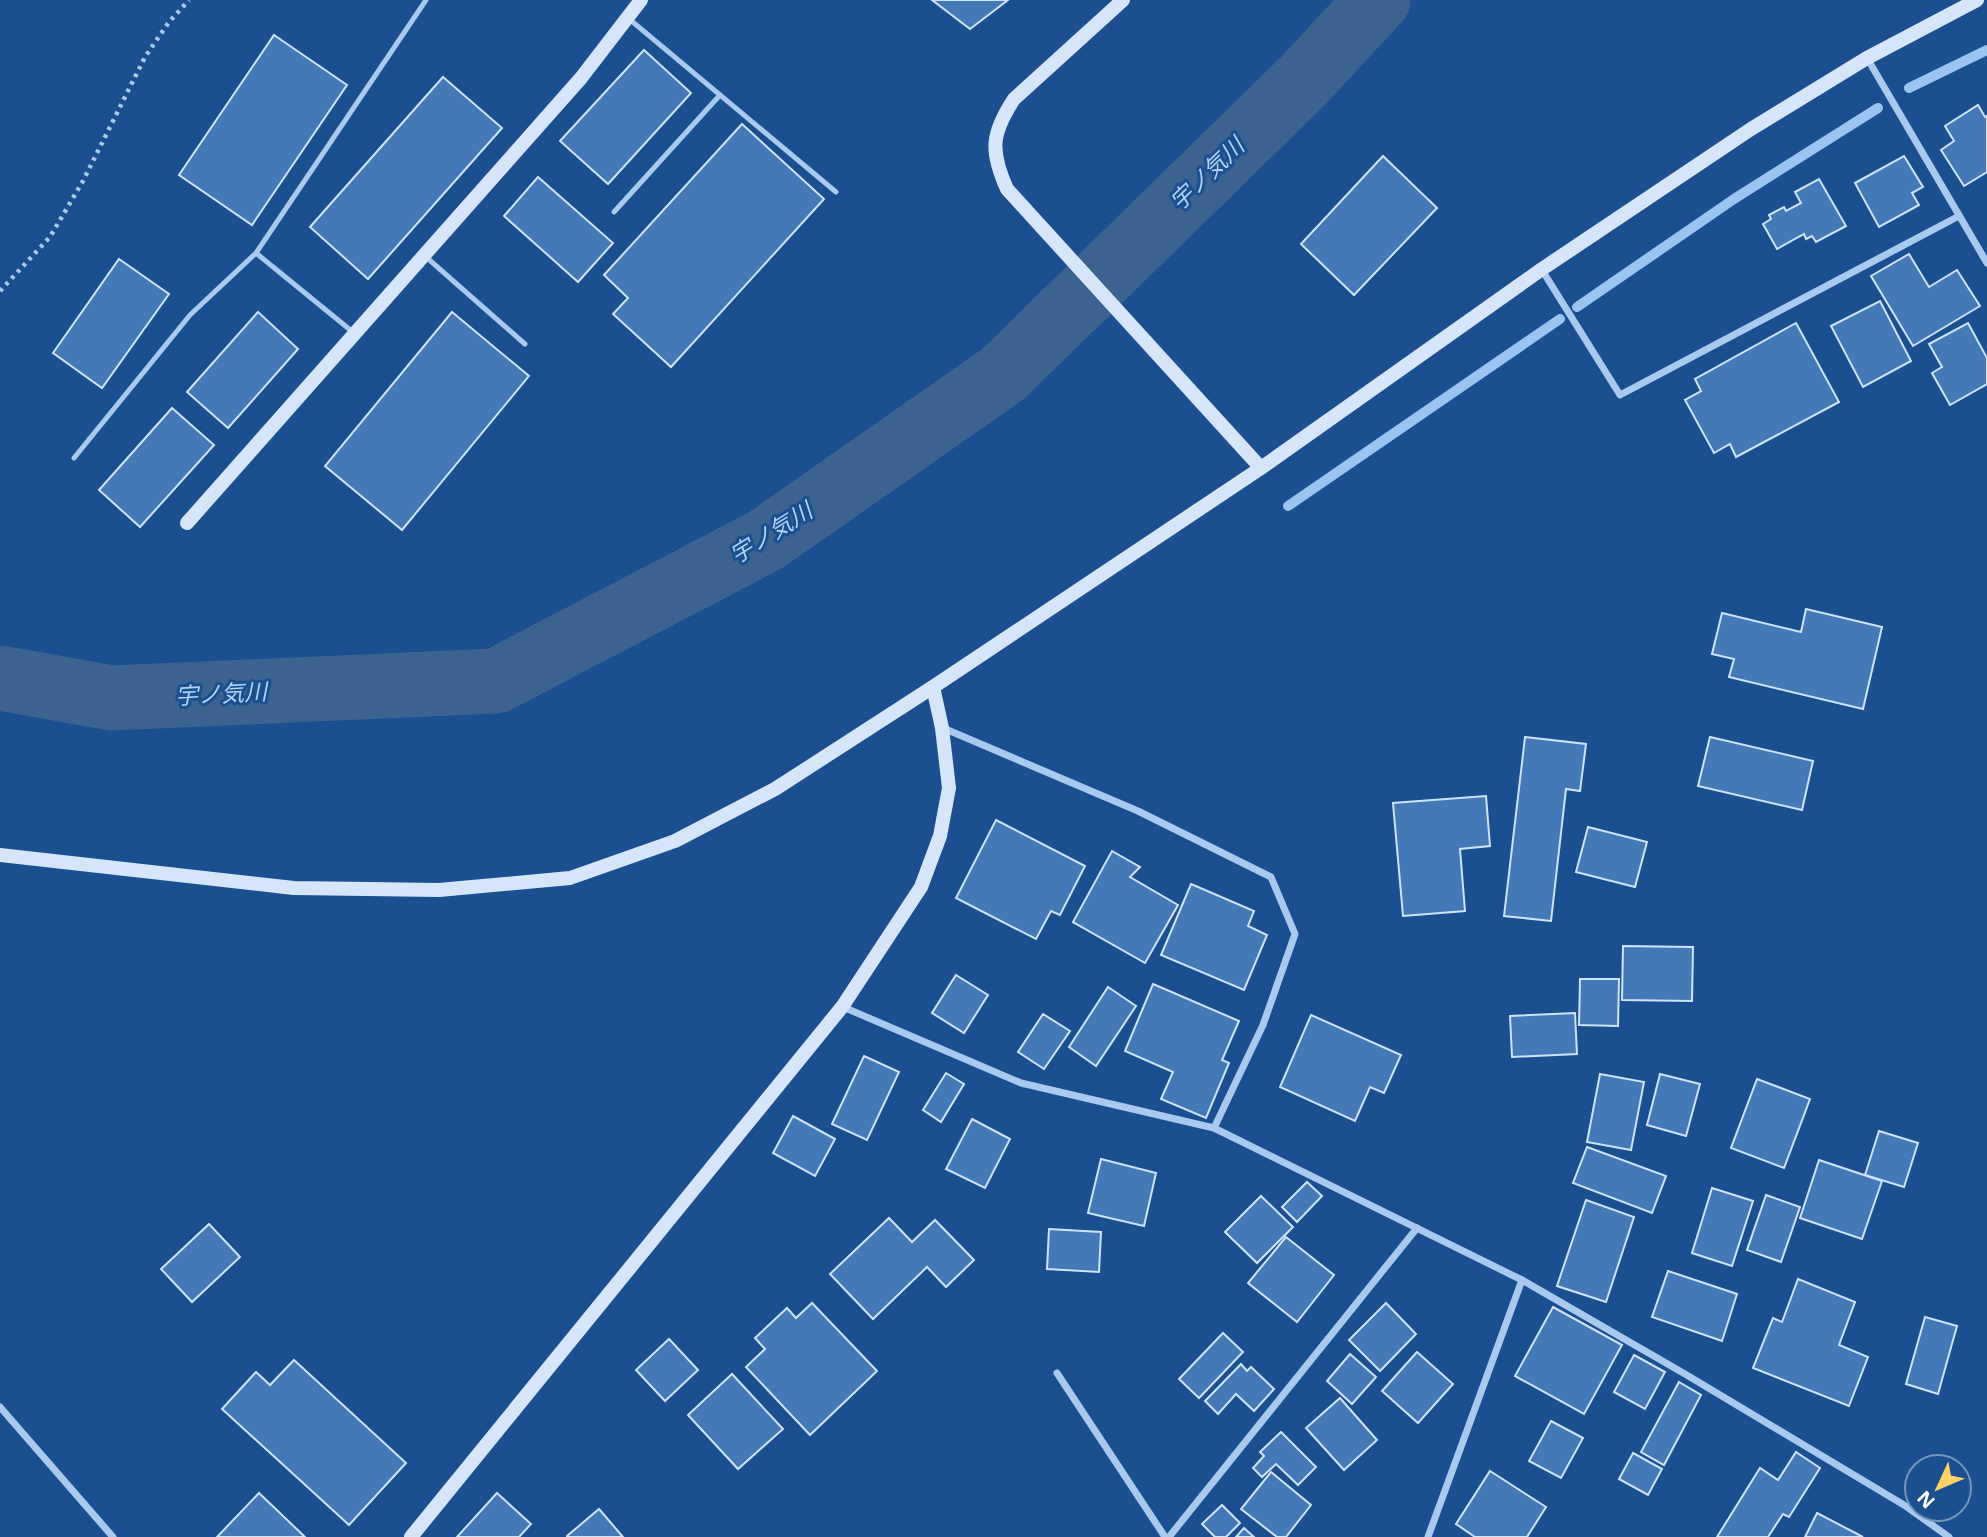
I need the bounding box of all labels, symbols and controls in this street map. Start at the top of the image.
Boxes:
water label: 宇ノ気川 [1162,128,1253,217]
water label: 宇ノ気川 [723,493,821,570]
water label: 宇ノ気川 [174,674,271,711]
north arrow [1903,1453,1973,1523]
text: N [1911,1485,1940,1514]

